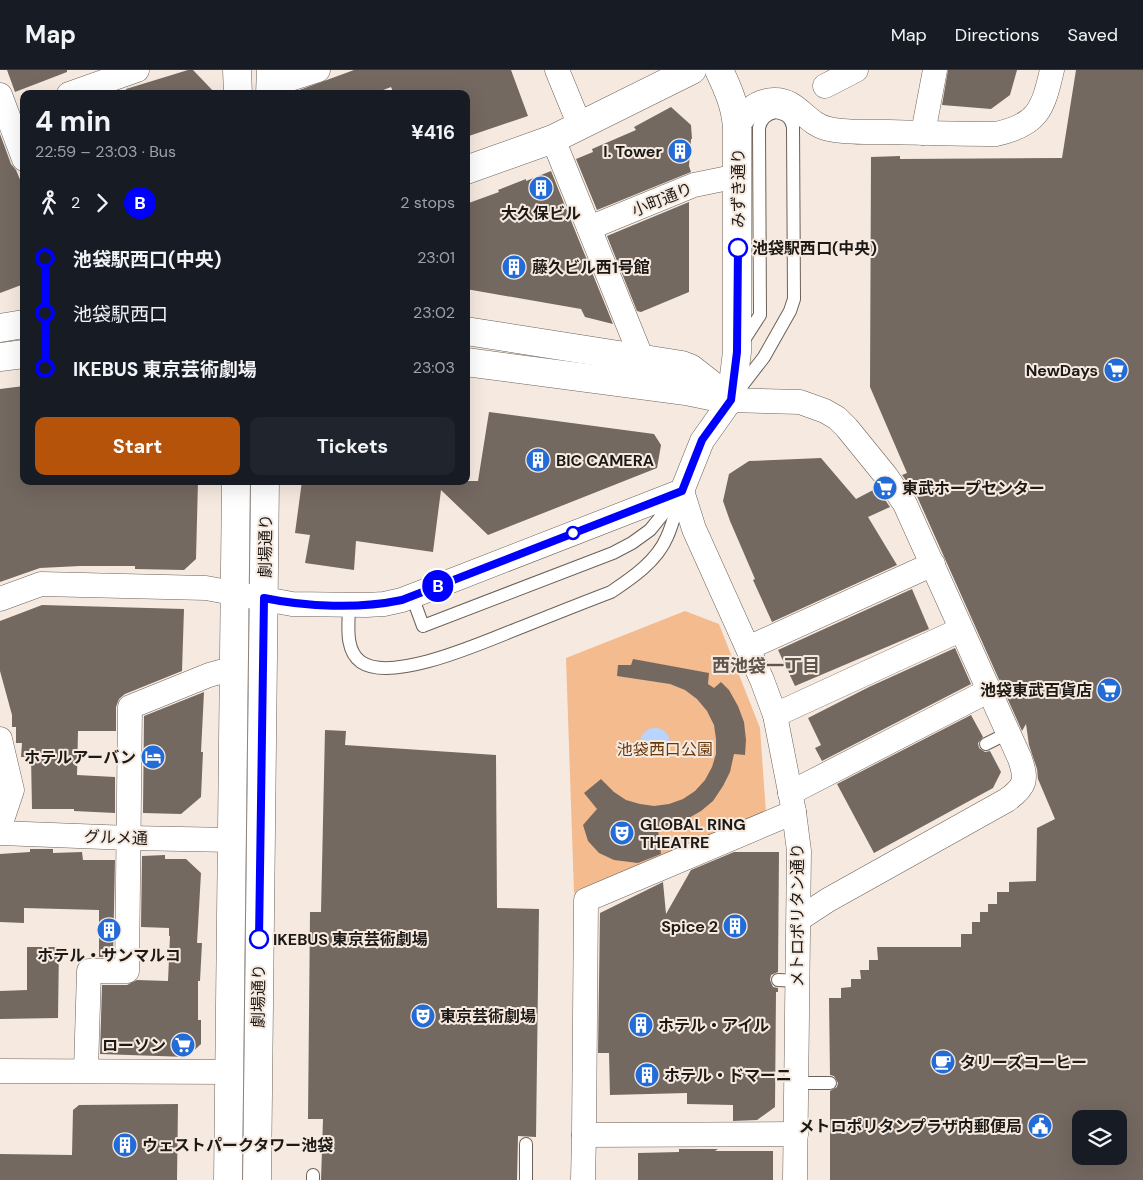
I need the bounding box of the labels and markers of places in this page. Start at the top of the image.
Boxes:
building icon: I. Tower [667,138,693,164]
place label: I. Tower [603,141,662,162]
building icon: 大久保ビル [528,175,554,201]
place label: 大久保ビル [501,203,581,224]
marker: 池袋駅西口(中央) [728,238,748,258]
place label: 池袋駅西口(中央) [752,238,877,259]
building icon: 藤久ビル西1号館 [501,254,527,280]
place label: 藤久ビル西1号館 [532,257,650,278]
supermarket icon: NewDays [1103,357,1129,383]
place label: NewDays [1026,360,1098,381]
building icon: BIC CAMERA [525,447,551,473]
place label: BIC CAMERA [556,450,654,471]
supermarket icon: 東武ホープセンター [872,475,898,501]
place label: 東武ホープセンター [902,478,1045,499]
unlabelled marker [566,526,580,540]
supermarket icon: 池袋東武百貨店 [1096,677,1122,703]
place label: 池袋東武百貨店 [980,680,1092,701]
hotel icon: ホテルアーバン [140,744,166,770]
place label: ホテルアーバン [24,747,136,768]
place label: GLOBAL RING THEATRE [640,814,746,853]
theatre icon: GLOBAL RING THEATRE [609,820,635,846]
building icon: Spice 2 [722,913,748,939]
place label: Spice 2 [661,916,718,937]
building icon: ホテル・サンマルコ [96,917,122,943]
marker: IKEBUS 東京芸術劇場 [249,929,269,949]
place label: IKEBUS 東京芸術劇場 [273,929,428,950]
place label: ホテル・サンマルコ [37,945,181,966]
theatre icon: 東京芸術劇場 [410,1003,436,1029]
place label: 東京芸術劇場 [440,1006,536,1027]
building icon: ホテル・アイル [628,1012,654,1038]
place label: ホテル・アイル [658,1015,769,1036]
supermarket icon: ローソン [170,1032,196,1058]
place label: ローソン [102,1035,166,1056]
cafe icon: タリーズコーヒー [930,1049,956,1075]
place label: タリーズコーヒー [960,1052,1087,1073]
building icon: ホテル・ドマーニ [634,1062,660,1088]
place label: ホテル・ドマーニ [664,1065,792,1086]
public building icon: メトロポリタンプラザ内郵便局 [1027,1113,1053,1139]
place label: メトロポリタンプラザ内郵便局 [798,1116,1022,1137]
building icon: ウェストパークタワー池袋 [112,1132,138,1158]
place label: ウェストパークタワー池袋 [142,1135,333,1156]

